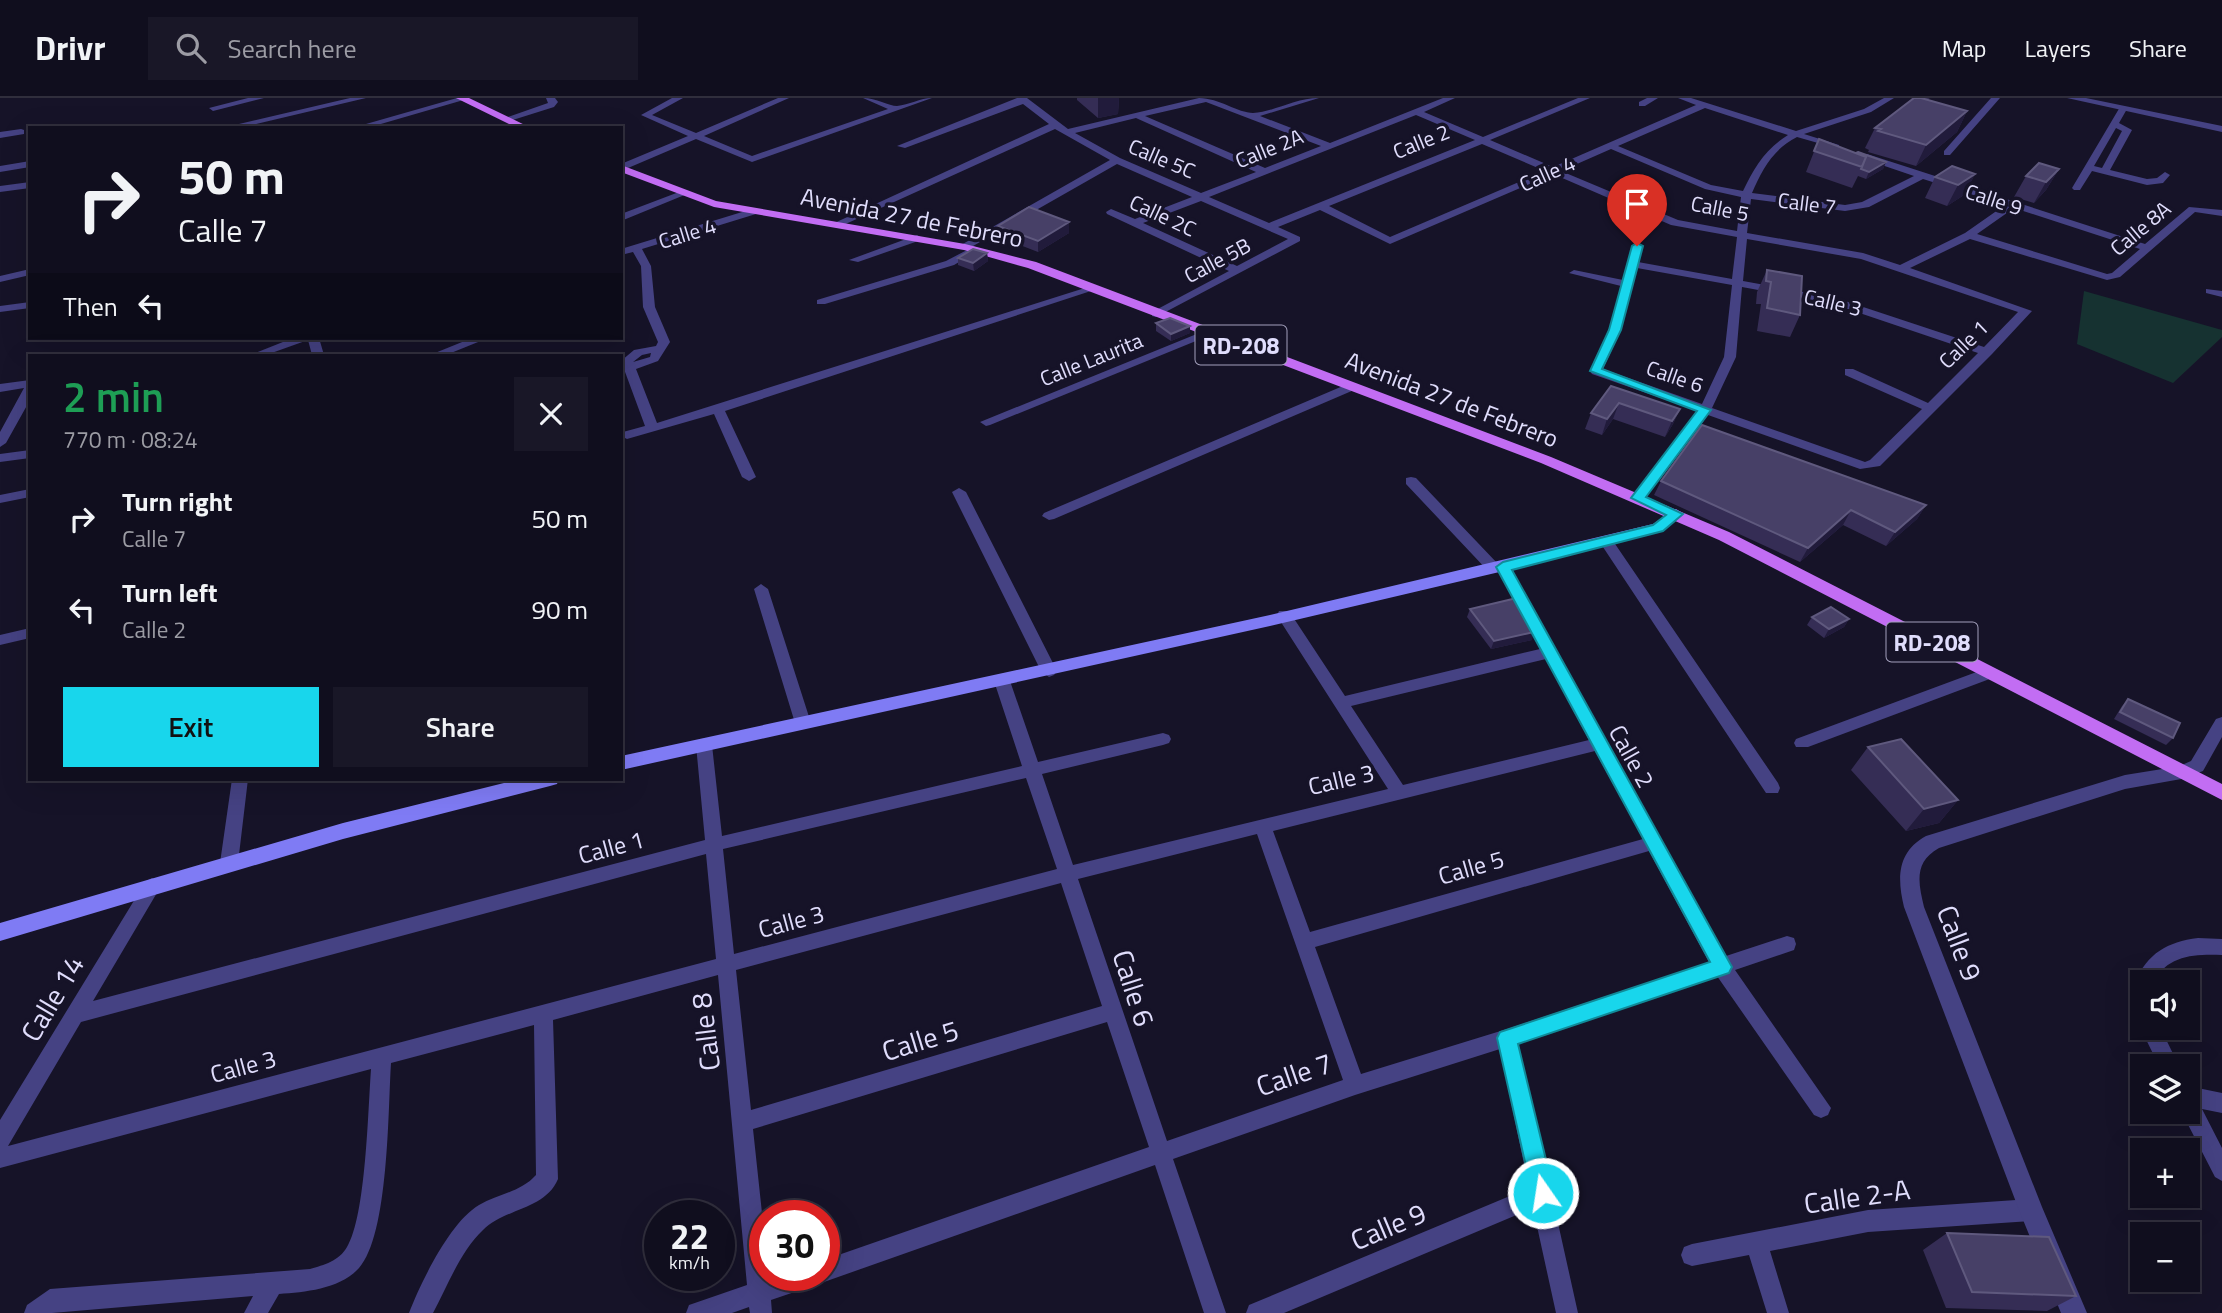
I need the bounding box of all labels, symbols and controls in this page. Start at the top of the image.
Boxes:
search box [148,17,638,80]
text: Drivr [35,23,106,73]
icon: search [172,29,210,67]
text: Search here [228,29,357,68]
text: Map [1942,30,1987,66]
text: Layers [2025,30,2091,66]
text: Share [2129,30,2187,66]
street label: Calle 2 [1388,115,1454,167]
street label: Calle 2A [1230,120,1308,176]
street label: Calle 5C [1124,130,1200,186]
text: 50 m [178,138,285,213]
street label: Calle 4 [1514,146,1580,200]
icon: right [63,154,154,245]
pin [1607,174,1667,246]
street label: Calle 9 [1961,175,2027,223]
street label: Avenida 27 de Febrero [798,178,1026,256]
street label: Calle 7 [1776,184,1838,222]
icon: arrive [1618,185,1656,223]
street label: Calle 2C [1124,186,1202,244]
street label: Calle 5 [1688,187,1752,229]
street label: Calle 8A [2102,193,2178,263]
text: Calle 7 [178,206,267,254]
street label: Calle 4 [654,209,720,257]
street label: Calle 5B [1178,229,1256,291]
street label: Calle 3 [1801,280,1865,324]
text: Then [63,287,118,326]
icon: left [132,287,170,325]
street label: Calle 1 [1931,312,1995,376]
street label: Calle Laurita [1035,324,1148,394]
road number: RD-208 [1196,326,1286,364]
street label: Avenida 27 de Febrero [1340,342,1564,456]
street label: Calle 6 [1642,351,1708,401]
text: 2 min [63,364,164,428]
button: close [514,377,588,451]
text: 770 m · 08:24 [63,422,198,457]
text: Turn right [122,482,233,521]
text: 50 m [531,499,588,538]
icon: right [63,500,101,538]
text: Calle 7 [122,521,186,556]
text: Turn left [122,573,217,612]
text: 90 m [531,590,588,629]
icon: left [63,591,101,629]
text: Calle 2 [122,612,186,647]
road number: RD-208 [1886,622,1978,662]
button: Exit [63,687,319,767]
button: Share [333,687,588,767]
street label: Calle 2 [1600,718,1664,794]
street label: Calle 3 [1304,754,1378,804]
street label: Calle 1 [574,821,648,873]
street label: Calle 5 [1434,840,1508,894]
street label: Calle 3 [754,895,828,947]
street label: Calle 9 [1926,899,1994,987]
street label: Calle 6 [1101,944,1167,1032]
street label: Calle 14 [9,947,95,1049]
map controls [2130,970,2200,1292]
button: sound [2130,970,2200,1040]
street label: Calle 8 [679,991,731,1073]
street label: Calle 5 [876,1008,964,1072]
street label: Calle 3 [206,1040,280,1092]
street label: Calle 7 [1250,1041,1338,1107]
button: layers [2130,1054,2200,1124]
button: + [2130,1138,2200,1208]
position arrow [1506,1156,1580,1230]
street label: Calle 2-A [1801,1167,1913,1225]
street label: Calle 9 [1344,1191,1432,1261]
speed limit sign: 30 [749,1200,840,1291]
text: 22 [670,1209,709,1263]
button: − [2130,1222,2200,1292]
text: km/h [669,1249,710,1276]

